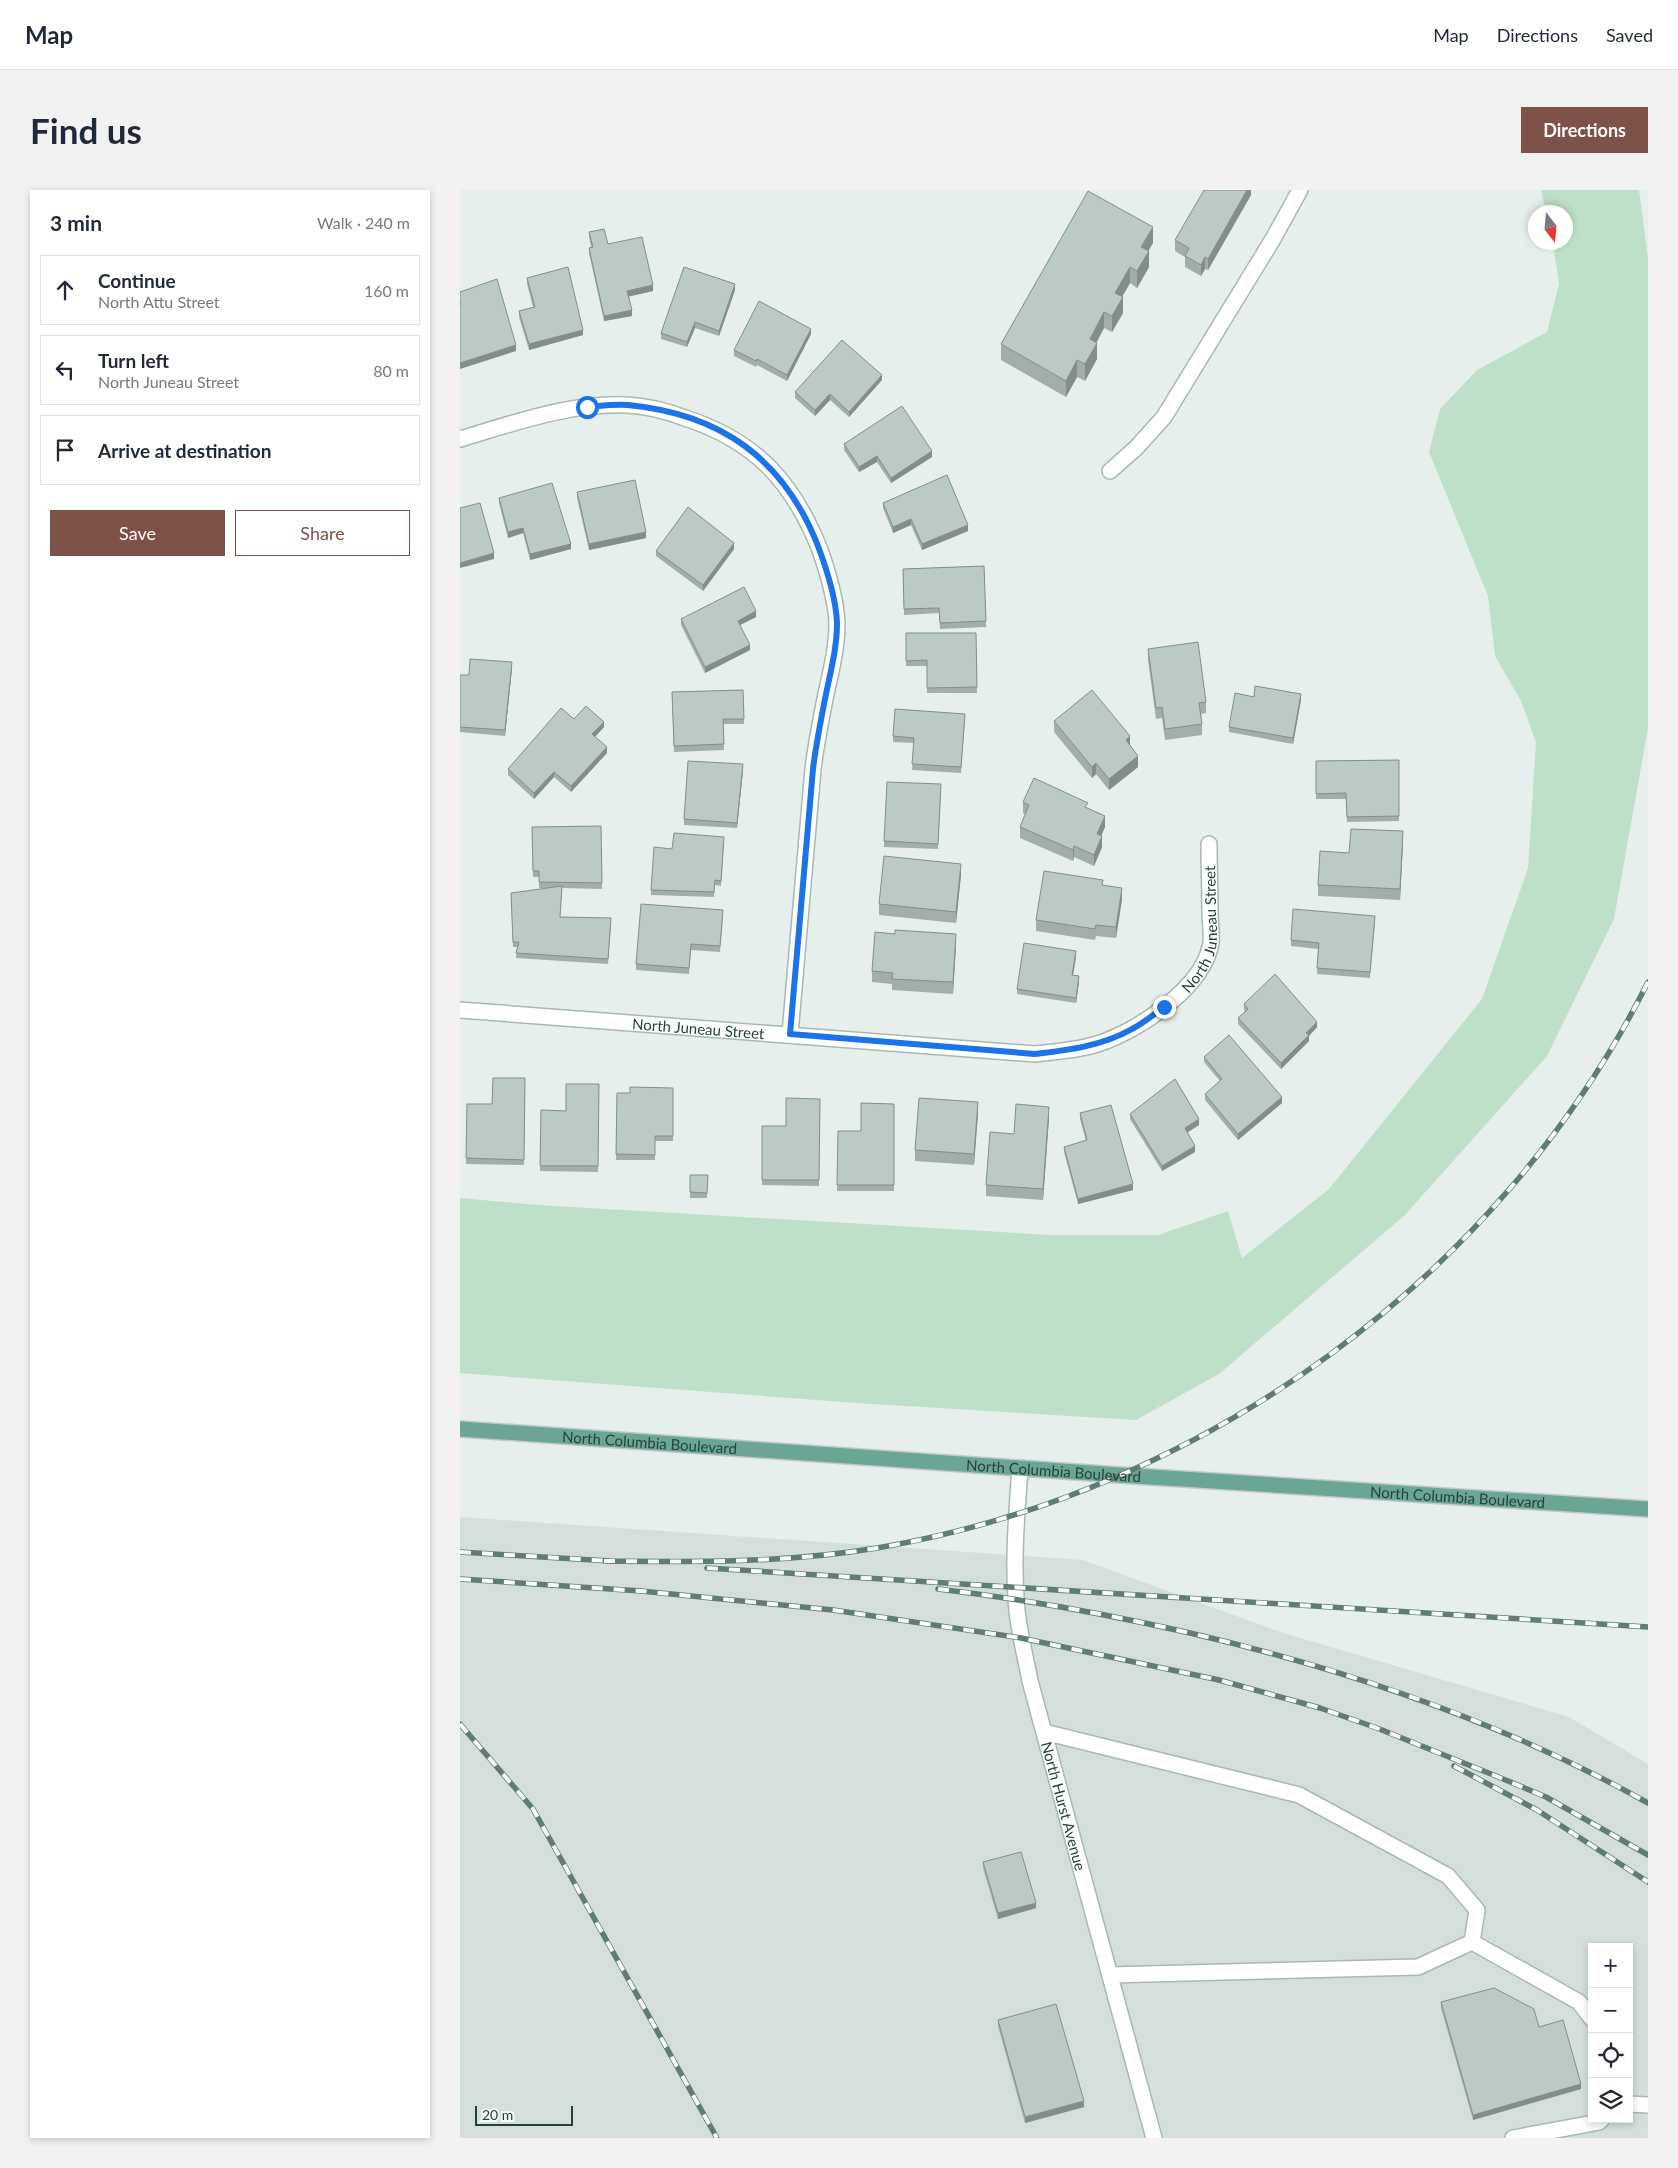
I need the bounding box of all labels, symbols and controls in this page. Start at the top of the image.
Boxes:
text: Map [25,20,73,49]
text: Map [1433,24,1469,46]
text: Directions [1497,24,1578,46]
text: Saved [1606,24,1653,46]
button: Directions [1521,107,1648,153]
text: Find us [30,109,142,151]
north arrow [1528,205,1573,250]
text: 3 min [50,210,102,235]
text: Walk · 240 m [317,213,410,232]
text: Continue [98,269,176,292]
icon: ahead [51,276,79,304]
text: 160 m [364,281,409,300]
text: North Attu Street [98,292,220,311]
text: Turn left [98,349,169,372]
icon: left [51,356,79,384]
text: 80 m [373,361,409,380]
text: North Juneau Street [98,372,239,391]
route start [576,396,599,419]
icon: arrive [51,436,79,464]
text: Arrive at destination [98,439,271,462]
button: Save [50,510,225,556]
button: Share [235,510,410,556]
street label: North Juneau Street [1177,865,1220,996]
route end [1153,996,1176,1019]
street label: North Juneau Street [632,1014,766,1042]
street label: North Columbia Boulevard [562,1427,738,1457]
street label: North Columbia Boulevard [966,1455,1142,1485]
street label: North Columbia Boulevard [1370,1482,1546,1511]
street label: North Hurst Avenue [1038,1740,1090,1873]
map controls [1588,1943,1633,2123]
button: + [1588,1943,1633,1988]
button: − [1588,1988,1633,2033]
button: locate [1588,2033,1633,2078]
button: layers [1588,2078,1633,2123]
scale bar [475,2103,572,2126]
text: 20 m [482,2106,513,2123]

